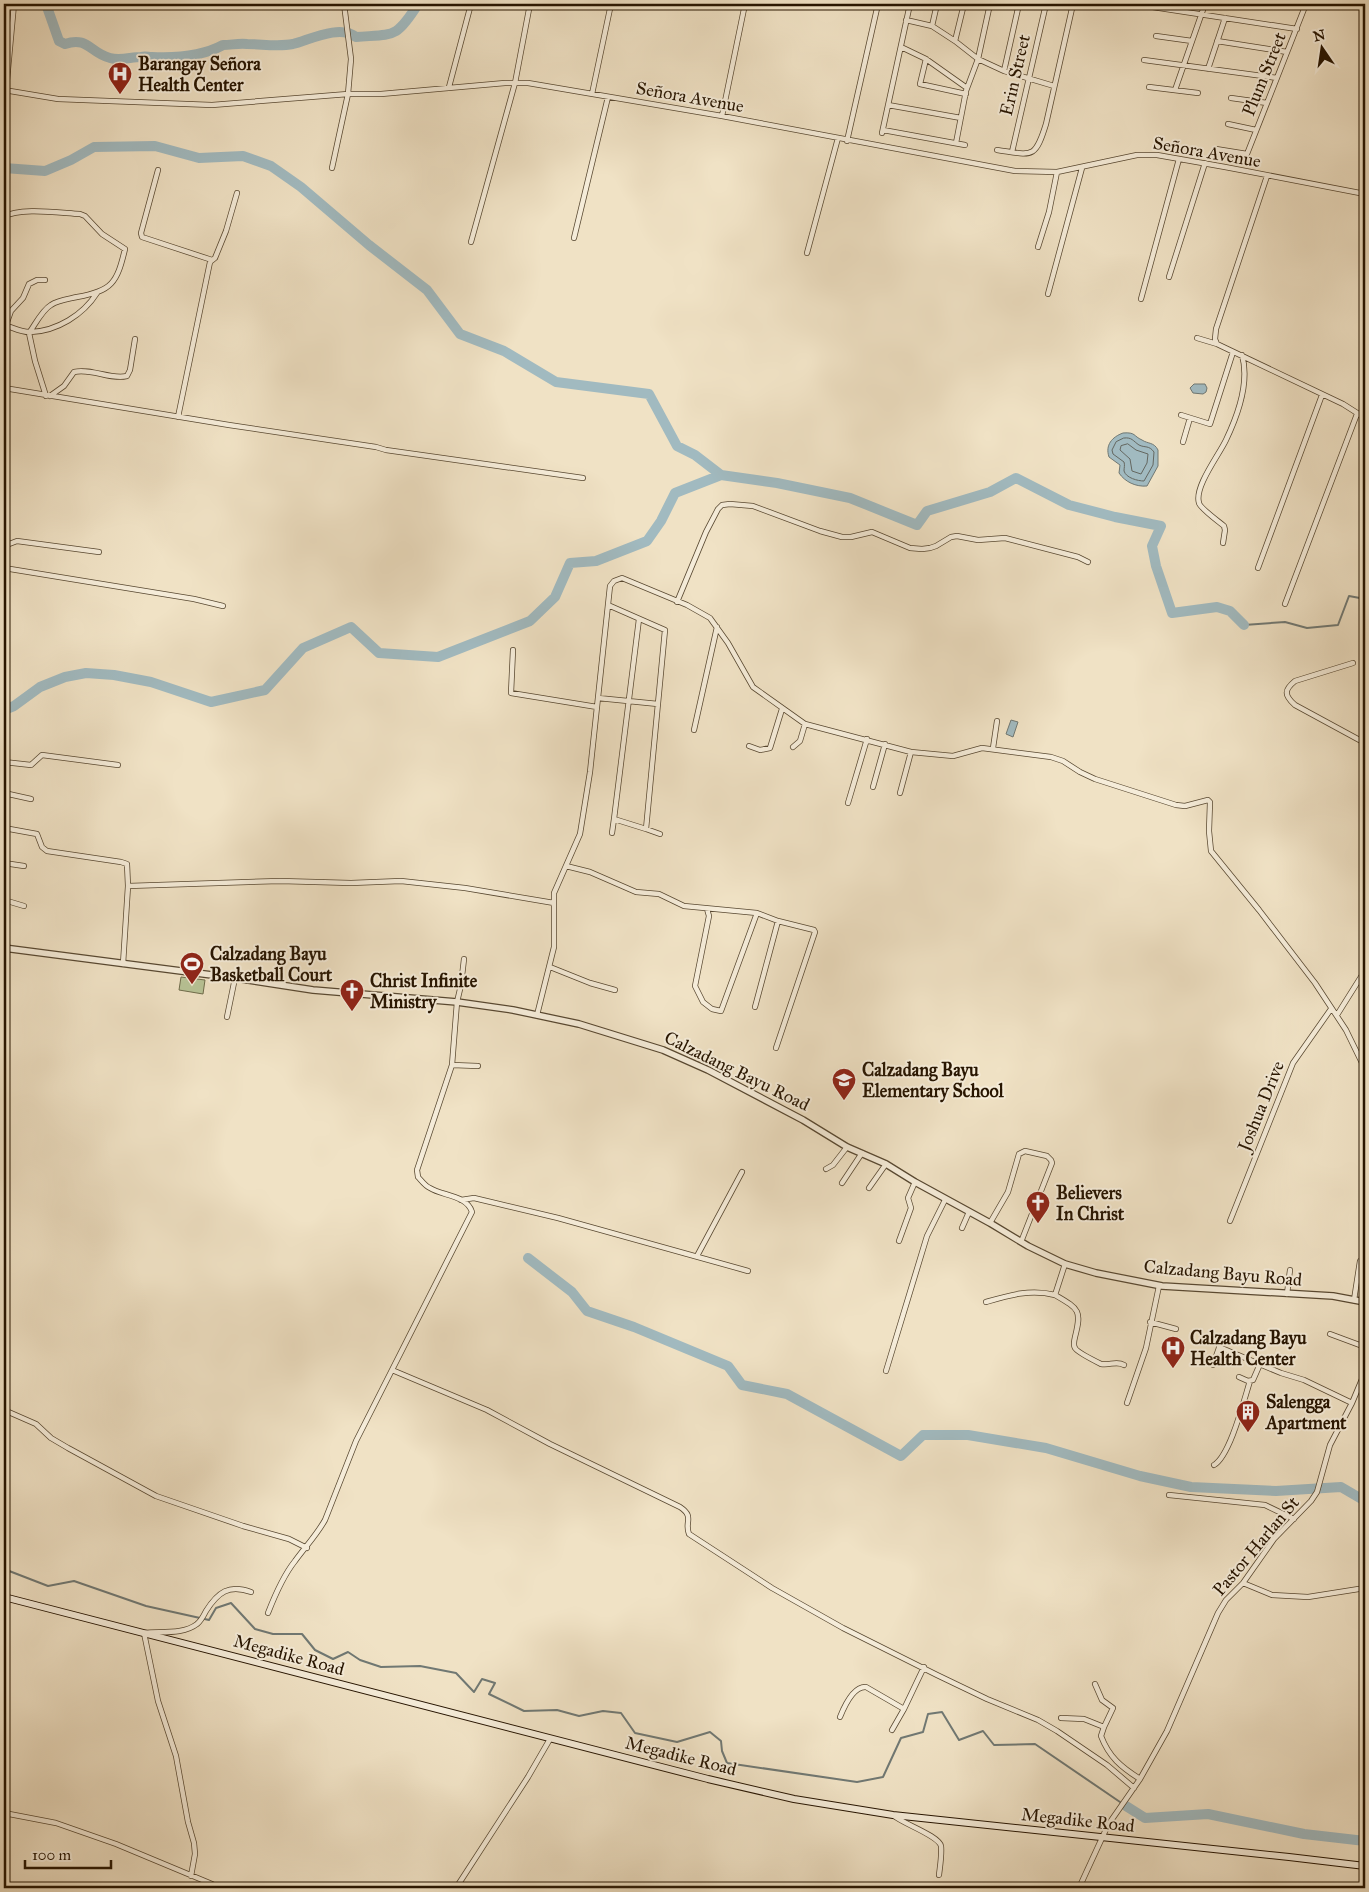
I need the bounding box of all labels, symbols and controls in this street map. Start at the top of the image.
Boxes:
north arrow [1296,22,1346,72]
text: N [1311,26,1327,45]
street label: Plum Street [1237,28,1291,119]
street label: Erin Street [995,32,1035,118]
place label: Barangay Señora Health Center [138,53,261,96]
hospital icon: Barangay Señora Health Center [107,61,133,95]
street label: Señora Avenue [634,77,746,117]
street label: Señora Avenue [1151,132,1263,172]
place label: Calzadang Bayu Basketball Court [210,943,333,986]
sports icon: Calzadang Bayu Basketball Court [179,951,205,985]
place label: Christ Infinite Ministry [370,970,478,1014]
church icon: Christ Infinite Ministry [339,978,365,1012]
street label: Calzadang Bayu Road [660,1026,813,1117]
street label: Joshua Drive [1232,1058,1290,1157]
place label: Calzadang Bayu Elementary School [862,1059,1005,1103]
school or university icon: Calzadang Bayu Elementary School [831,1067,857,1101]
place label: Believers In Christ [1056,1182,1125,1225]
church icon: Believers In Christ [1025,1190,1051,1224]
street label: Calzadang Bayu Road [1143,1255,1303,1292]
place label: Calzadang Bayu Health Center [1190,1327,1307,1370]
hospital icon: Calzadang Bayu Health Center [1160,1335,1186,1369]
place label: Salengga Apartment [1265,1391,1347,1435]
building icon: Salengga Apartment [1235,1399,1261,1433]
street label: Pastor Harlan St [1208,1491,1304,1600]
street label: Megadike Road [231,1630,347,1681]
street label: Megadike Road [623,1732,739,1781]
street label: Megadike Road [1020,1803,1136,1838]
scale bar [25,1837,111,1869]
text: 100 m [32,1846,72,1864]

